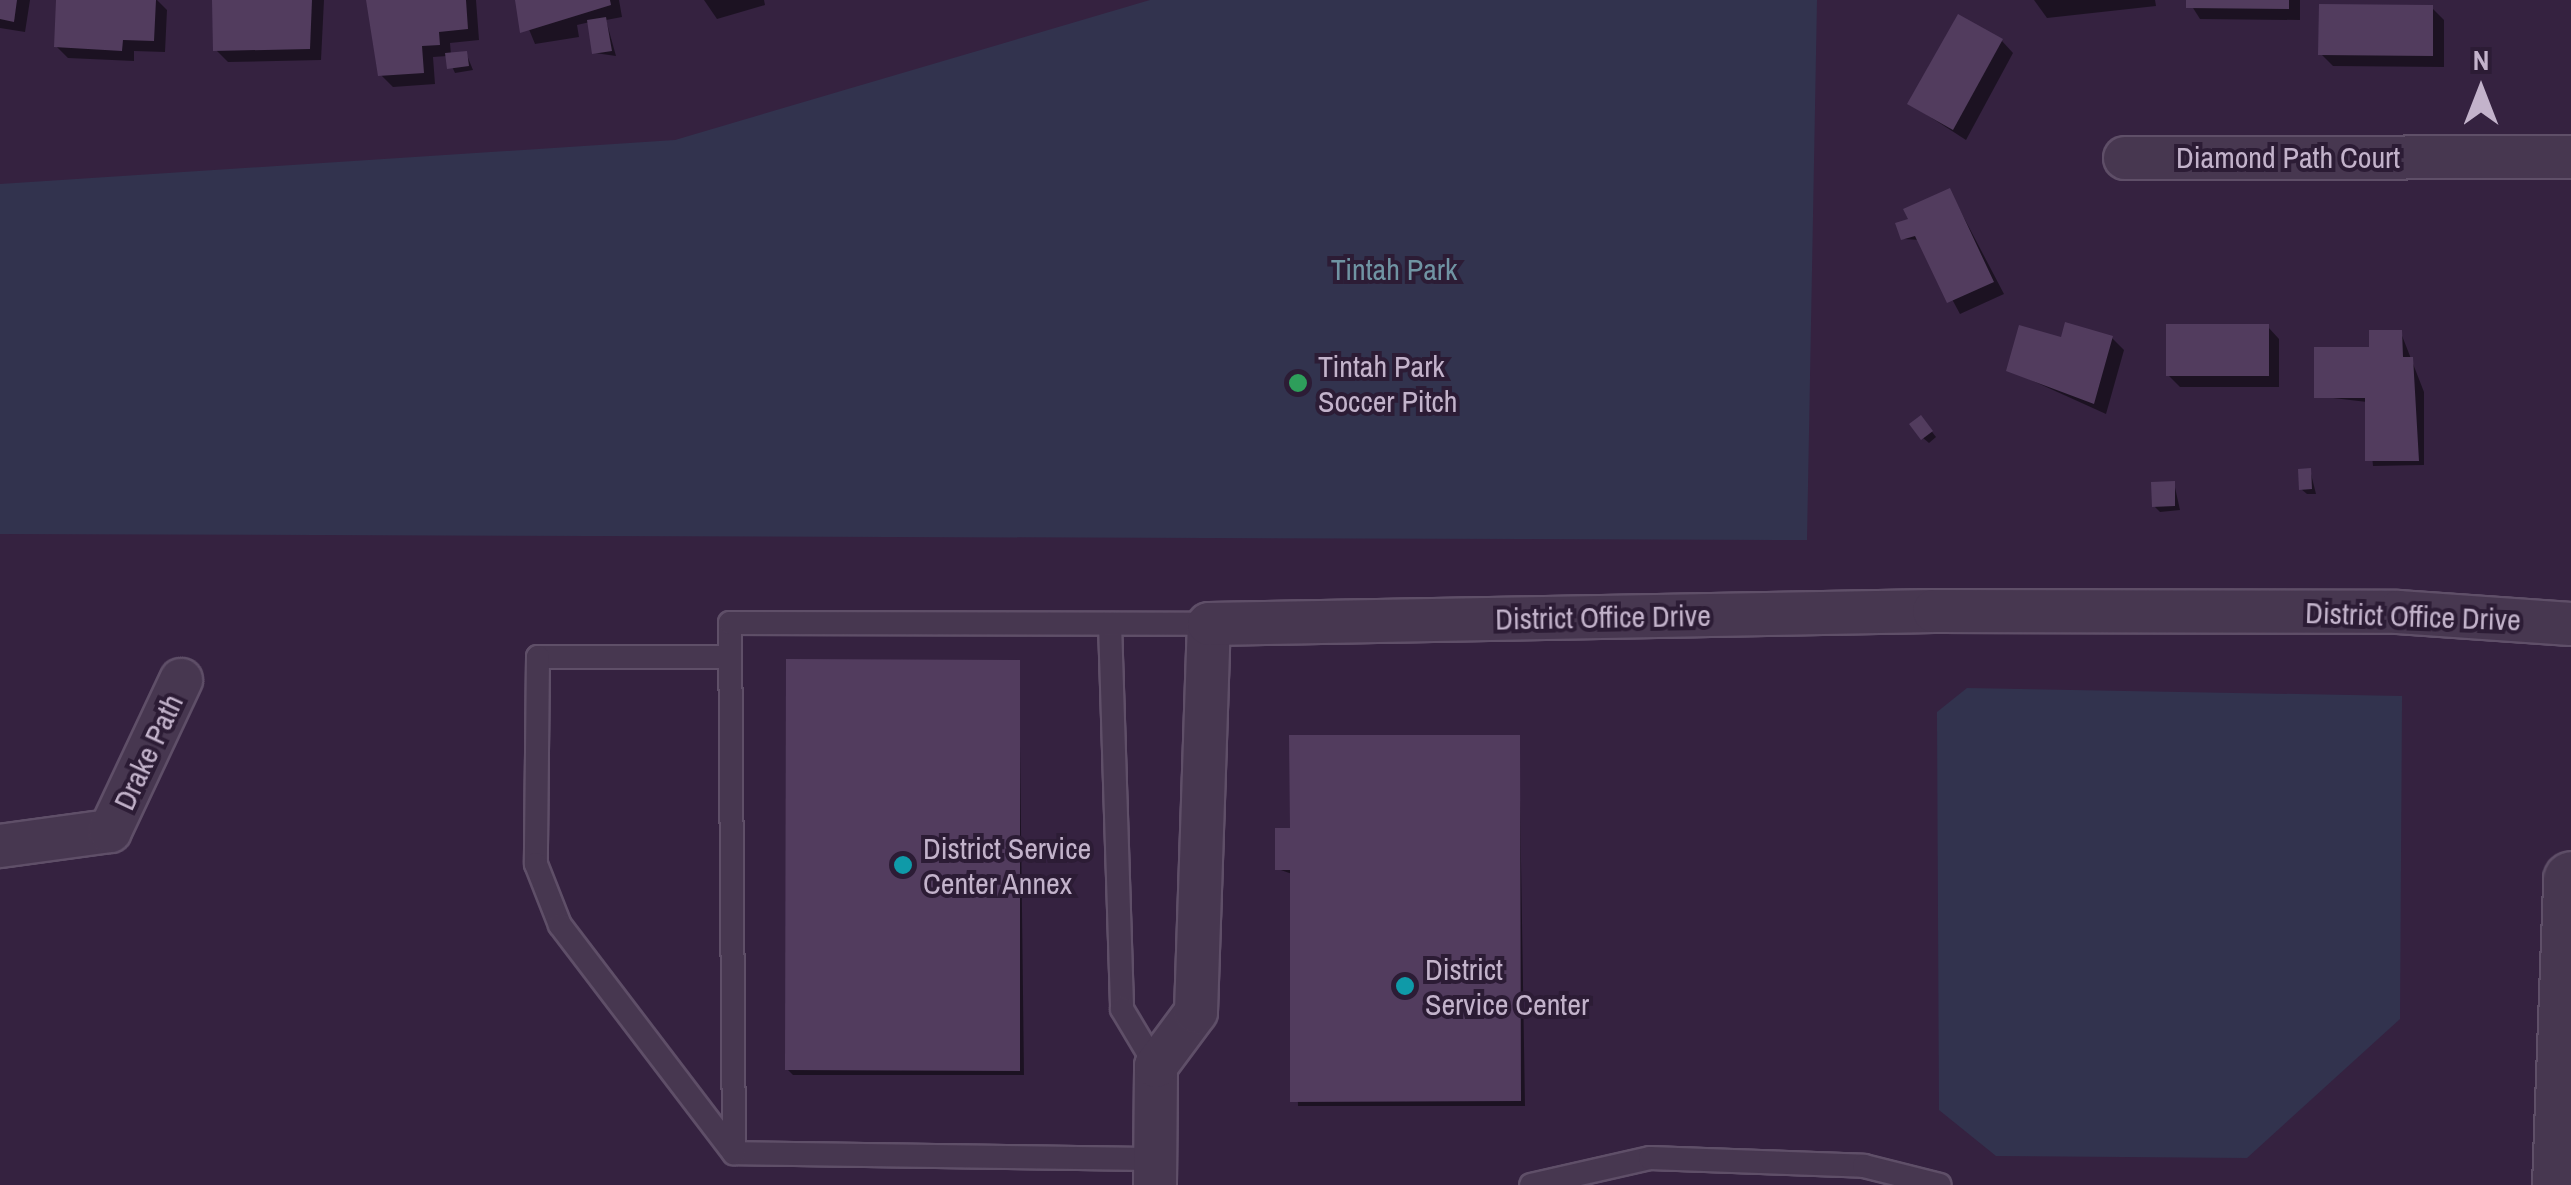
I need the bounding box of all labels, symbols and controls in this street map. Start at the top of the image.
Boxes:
north arrow [2431,40,2531,140]
text: N [2473,41,2489,79]
street label: Diamond Path Court [2176,139,2400,175]
park label: Tintah Park [1331,251,1457,287]
place label: Tintah Park Soccer Pitch [1318,348,1457,418]
marker: Tintah Park Soccer Pitch [1287,372,1309,394]
street label: District Office Drive [2305,594,2521,638]
street label: District Office Drive [1495,597,1711,637]
street label: Drake Path [106,689,190,815]
place label: District Service Center Annex [923,830,1091,900]
marker: District Service Center Annex [892,854,914,876]
place label: District Service Center [1425,951,1589,1022]
marker: District Service Center [1394,975,1416,997]

